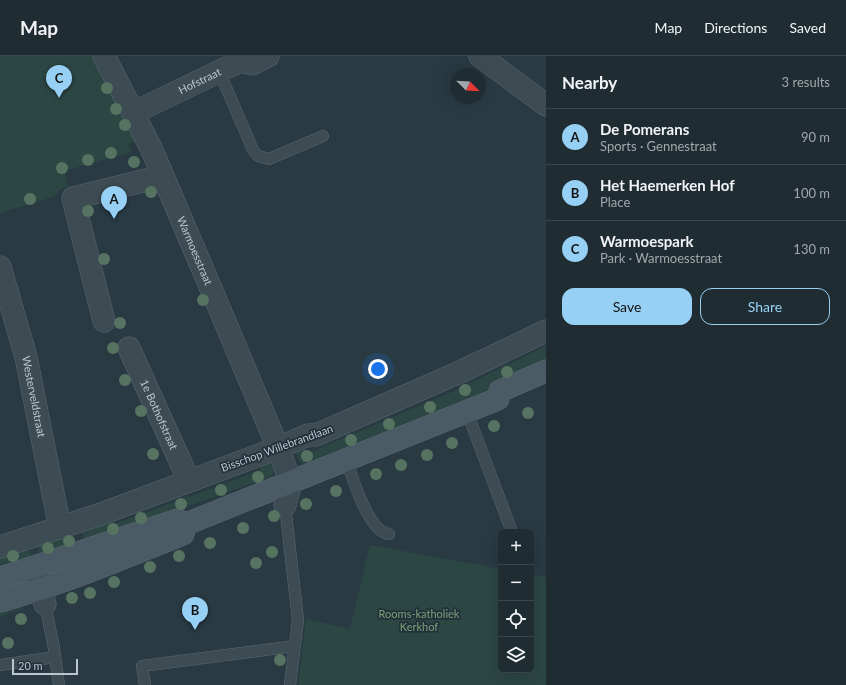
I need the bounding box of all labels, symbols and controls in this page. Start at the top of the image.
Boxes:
text: Map [20,16,58,39]
text: Map [655,19,682,36]
text: Directions [704,19,767,36]
text: Saved [789,19,826,36]
pin: C [46,65,72,98]
street label: Hofstraat [176,65,223,96]
north arrow [450,68,486,104]
text: Nearby [562,72,617,93]
text: 3 results [782,74,830,90]
text: De Pomerans [600,120,689,138]
text: A [570,129,580,145]
text: 90 m [801,129,830,145]
text: Sports · Gennestraat [600,138,717,154]
text: Het Haemerken Hof [600,176,735,194]
text: B [571,185,579,201]
text: 100 m [793,185,830,201]
pin: A [101,186,127,219]
text: Place [600,194,630,210]
street label: Warmoesstraat [175,214,216,287]
text: Warmoespark [600,232,694,250]
text: C [571,241,579,257]
text: 130 m [793,241,830,257]
text: Park · Warmoesstraat [600,250,722,266]
button: Save [562,288,692,325]
button: Share [700,288,830,325]
street label: Westerveldstraat [20,355,49,438]
your location [368,359,388,379]
street label: 1e Bothofstraat [138,377,181,452]
street label: Bisschop Willebrandlaan [219,421,335,474]
map controls [498,529,534,673]
button: + [498,529,534,565]
button: − [498,565,534,601]
pin: B [182,597,208,630]
button: locate [498,601,534,637]
park label: Rooms-katholiek Kerkhof [379,607,460,633]
button: layers [498,637,534,673]
scale bar [12,657,78,676]
text: 20 m [18,659,43,672]

